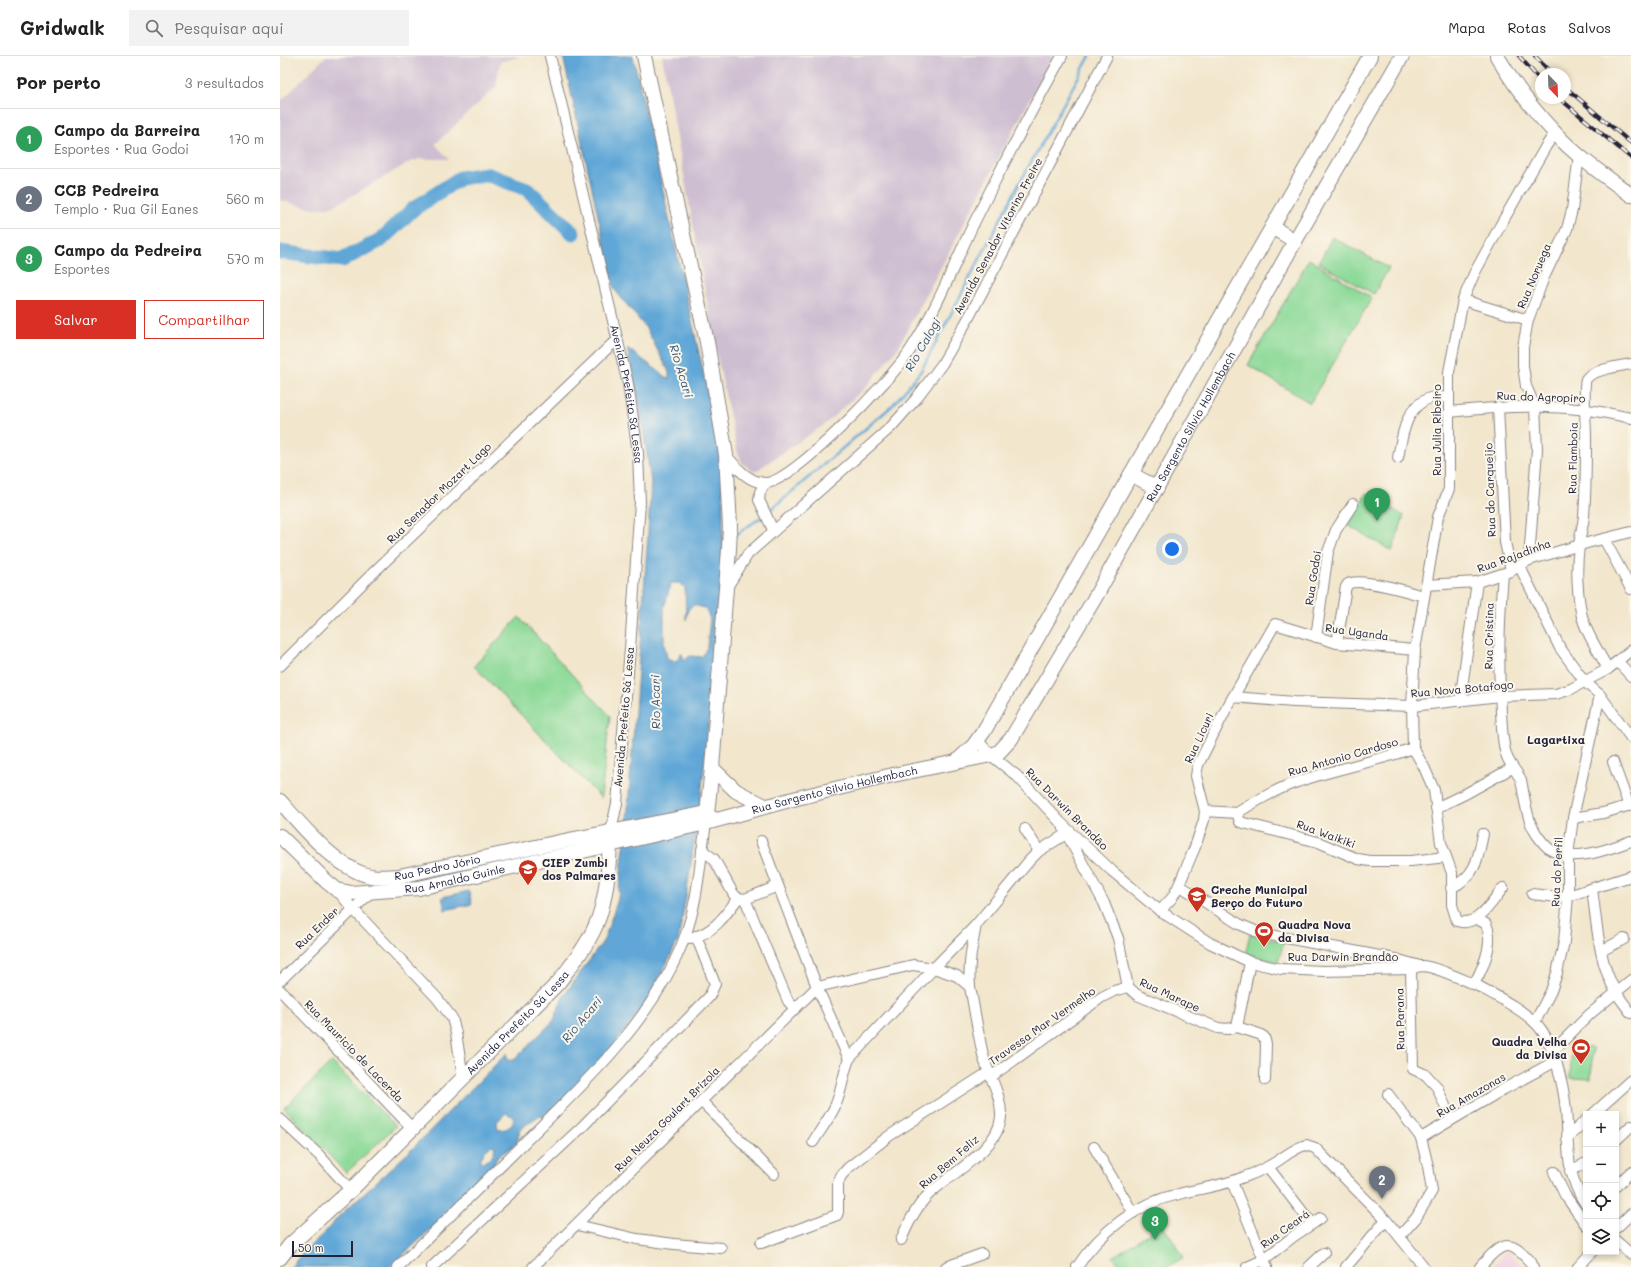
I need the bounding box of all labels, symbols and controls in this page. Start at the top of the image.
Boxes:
search box [129,10,409,46]
text: Gridwalk [20,15,105,40]
icon: search [143,17,165,39]
text: Pesquisar aqui [175,18,284,38]
text: Mapa [1448,18,1485,37]
text: Rotas [1507,18,1546,37]
text: Salvos [1568,18,1611,37]
north arrow [1535,68,1571,104]
text: Por perto [16,71,100,93]
text: 3 resultados [185,74,264,91]
text: Campo da Barreira [54,120,200,140]
text: 1 [26,130,32,147]
text: 170 m [228,130,264,147]
text: Esportes · Rua Godoi [54,140,189,157]
street label: Avenida Senador Vitorino Freire [950,155,1045,317]
text: CCB Pedreira [54,180,159,200]
text: 2 [25,190,33,207]
text: 560 m [226,190,264,207]
text: Templo · Rua Gil Eanes [54,200,198,217]
text: Campo da Pedreira [54,240,202,260]
street label: Rua Noruega [1513,241,1554,311]
text: 3 [25,250,33,267]
text: 570 m [227,250,264,267]
text: Esportes [54,260,110,277]
button: Salvar [16,300,136,339]
button: Compartilhar [144,300,264,339]
water label: Rio Calogi [900,315,944,374]
street label: Avenida Prefeito Sá Lessa [607,323,646,464]
water label: Rio Acari [666,342,698,400]
street label: Rua Sargento Silvio Hollembach [1142,349,1238,504]
street label: Rua Julia Ribeiro [1429,384,1444,476]
street label: Rua do Agropiro [1496,387,1586,406]
street label: Rua Flamboia [1564,422,1581,494]
street label: Rua Senador Mozart Lago [383,438,494,547]
street label: Rua do Carqueijo [1480,442,1499,537]
pin: 1 [1364,488,1390,521]
street label: Rua Rajadinha [1475,535,1553,576]
your location [1162,539,1182,559]
street label: Rua Godoi [1301,550,1324,606]
street label: Rua Cristina [1480,602,1497,669]
street label: Rua Uganda [1324,620,1390,643]
street label: Avenida Prefeito Sá Lessa [610,646,637,788]
water label: Rio Acari [647,674,663,730]
street label: Rua Nova Botafogo [1410,676,1514,700]
street label: Rua Licuri [1180,710,1217,765]
district label: Lagartixa [1527,731,1585,747]
street label: Rua Antonio Cardoso [1286,734,1400,779]
street label: Rua Sargento Silvio Hollembach [750,762,918,817]
street label: Rua Darwin Brandão [1023,764,1112,853]
street label: Rua Waikiki [1295,816,1358,851]
street label: Rua do Perfil [1547,837,1566,907]
street label: Rua Pedro Jório [394,851,482,883]
place label: CIEP Zumbi dos Palmares [542,855,616,883]
school or university icon: CIEP Zumbi dos Palmares [517,858,539,886]
street label: Rua Arnaldo Guinle [404,861,507,896]
place label: Creche Municipal Berço do Futuro [1211,882,1307,910]
school or university icon: Creche Municipal Berço do Futuro [1186,885,1208,913]
street label: Rua Ender [292,903,342,952]
place label: Quadra Nova da Divisa [1278,917,1351,945]
sports icon: Quadra Nova da Divisa [1253,920,1275,948]
street label: Rua Darwin Brandão [1288,949,1399,964]
street label: Avenida Prefeito Sá Lessa [463,967,572,1078]
street label: Rua Marape [1138,974,1203,1015]
street label: Travessa Mar Vermelho [985,983,1099,1068]
street label: Rua Parana [1391,988,1408,1050]
water label: Rio Acari [557,993,605,1046]
street label: Rua Mauricio de Lacerda [302,996,407,1105]
place label: Quadra Velha da Divisa [1492,1034,1567,1062]
sports icon: Quadra Velha da Divisa [1570,1037,1592,1065]
street label: Rua Neuza Goulart Brizola [611,1063,723,1175]
street label: Rua Amazonas [1433,1069,1508,1120]
map controls [1583,1111,1619,1255]
button: + [1583,1111,1619,1147]
street label: Rua Bem Feliz [916,1131,982,1192]
button: − [1583,1147,1619,1183]
pin: 2 [1369,1166,1395,1199]
button: locate [1583,1183,1619,1219]
street label: Rua Ceará [1257,1206,1312,1252]
pin: 3 [1142,1207,1168,1240]
button: layers [1583,1219,1619,1255]
scale bar [292,1239,353,1258]
text: 50 m [298,1240,324,1255]

